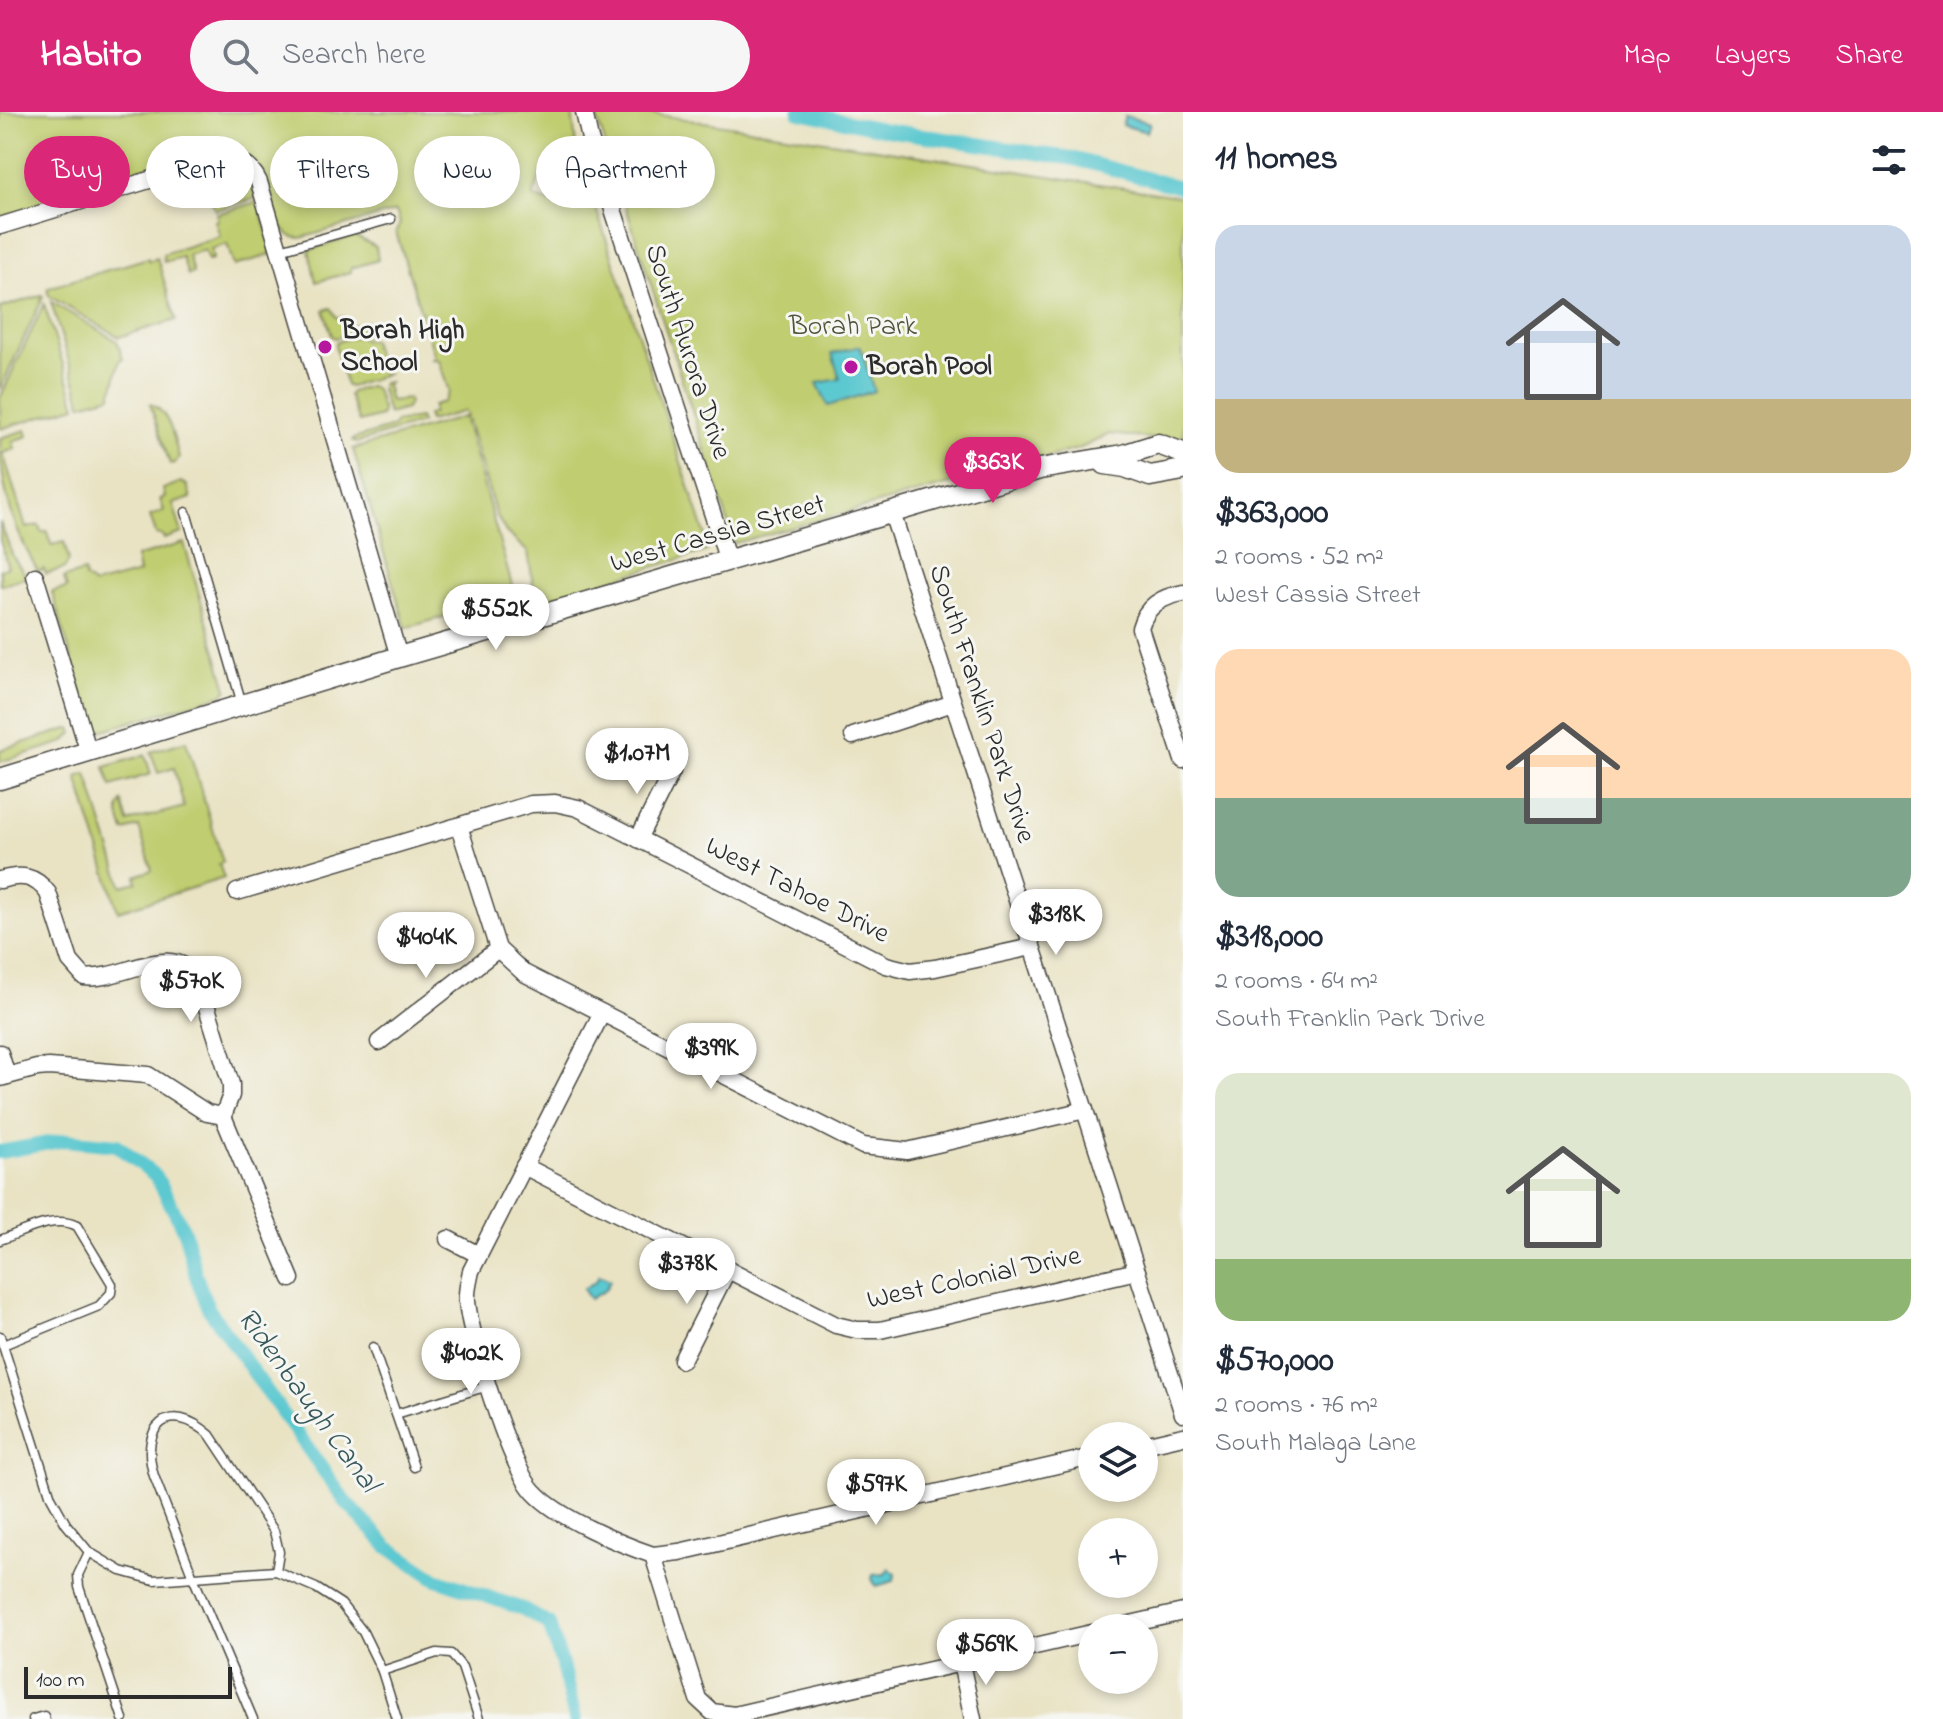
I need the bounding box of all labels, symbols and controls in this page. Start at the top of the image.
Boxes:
search box [190,20,750,92]
text: Habito [40,28,142,84]
icon: search [218,34,262,78]
text: Search here [282,34,426,78]
text: Map [1623,36,1671,77]
text: Layers [1715,36,1791,77]
text: Share [1835,36,1903,77]
text: 11 homes [1215,135,1338,185]
chip: Buy [24,136,130,208]
chip: Rent [146,136,254,208]
chip: Filters [270,136,398,208]
chip: New [414,136,520,208]
chip: Apartment [536,136,715,208]
icon: filters [1867,138,1911,182]
street label: South Aurora Drive [633,239,741,465]
icon: home [1491,277,1635,421]
park label: Borah Park [788,307,918,348]
place label: Borah High School [339,311,465,384]
marker: Borah High School [316,338,334,356]
place label: Borah Pool [865,347,992,388]
marker: Borah Pool [842,358,860,376]
pin: $363K [937,437,1049,505]
text: $363K [962,444,1024,482]
street label: West Cassia Street [606,485,830,585]
text: $363,000 [1215,489,1329,539]
text: 2 rooms · 52 m² [1215,539,1384,577]
street label: South Franklin Park Drive [917,559,1046,849]
text: West Cassia Street [1215,577,1421,615]
pin: $552K [440,584,552,652]
text: $552K [460,591,532,629]
icon: home [1491,701,1635,845]
pin: $1.07M [572,728,702,796]
text: $1.07M [603,735,671,773]
street label: West Tahoe Drive [698,827,897,955]
pin: $318K [1000,889,1112,957]
text: $318K [1027,896,1085,934]
pin: $404K [370,912,482,980]
text: $318,000 [1215,913,1323,963]
text: $404K [396,919,457,957]
pin: $570K [135,956,247,1024]
text: $570K [158,963,224,1001]
text: 2 rooms · 64 m² [1215,963,1378,1001]
text: South Franklin Park Drive [1215,1001,1485,1039]
pin: $399K [655,1023,767,1091]
text: $399K [684,1030,738,1068]
icon: home [1491,1125,1635,1269]
street label: West Colonial Drive [863,1236,1085,1322]
pin: $378K [631,1238,743,1306]
text: $378K [657,1245,717,1283]
water label: Ridenbaugh Canal [225,1300,391,1506]
pin: $402K [415,1328,527,1396]
text: $402K [439,1335,503,1373]
text: $570,000 [1215,1337,1334,1387]
text: 2 rooms · 76 m² [1215,1387,1378,1425]
map controls [1078,1422,1158,1694]
button: layers [1078,1422,1158,1502]
text: South Malaga Lane [1215,1425,1416,1463]
pin: $597K [820,1459,932,1527]
text: $597K [845,1466,907,1504]
button: + [1078,1518,1158,1598]
button: − [1078,1614,1158,1694]
pin: $569K [930,1619,1042,1687]
text: $569K [955,1626,1017,1664]
scale bar [24,1663,232,1699]
text: 100 m [36,1665,85,1697]

